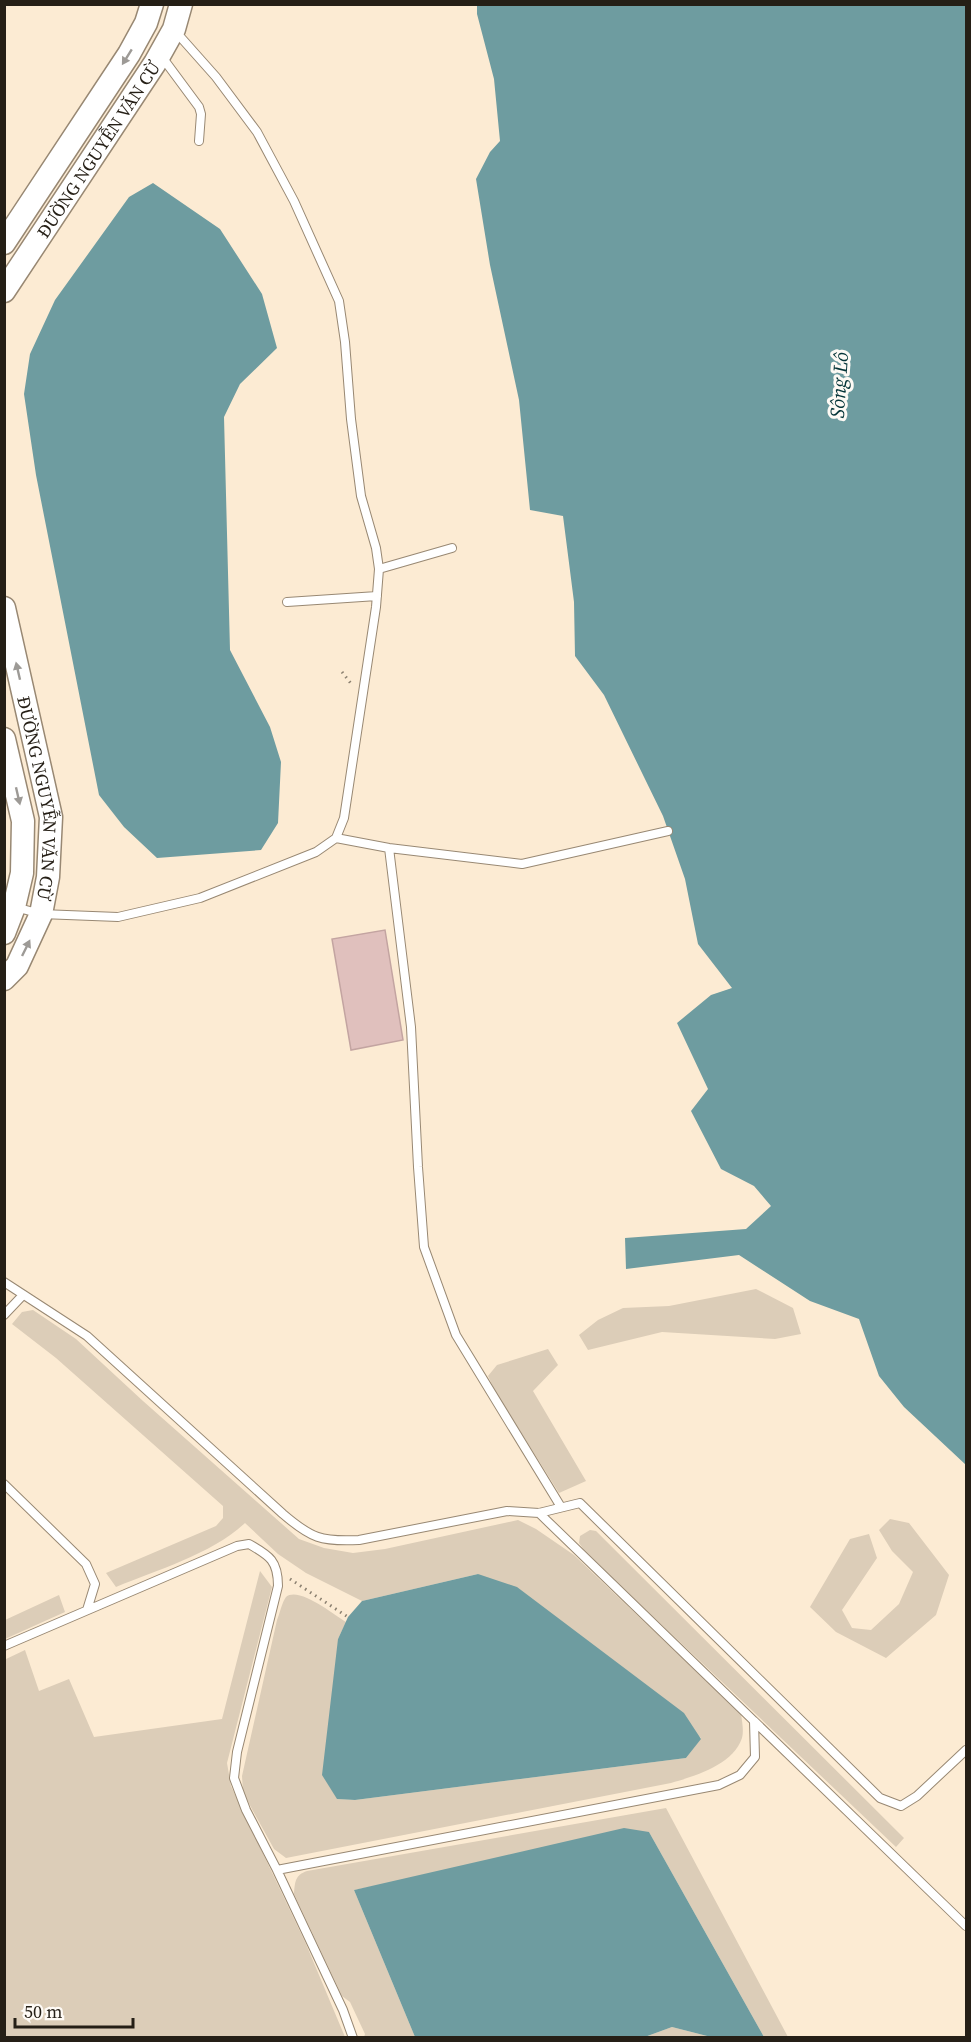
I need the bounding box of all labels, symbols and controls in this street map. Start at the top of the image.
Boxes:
one-way arrow [121,49,132,65]
street label: ĐƯỜNG NGUYỄN VĂN CỪ [30,55,166,243]
water label: Sông Lô [823,351,855,419]
one-way arrow [13,661,23,680]
street label: ĐƯỜNG NGUYỄN VĂN CỪ [12,693,64,903]
one-way arrow [13,787,23,805]
one-way arrow [21,940,30,957]
scale bar [15,1991,134,2029]
text: 50 m [24,1999,62,2024]

